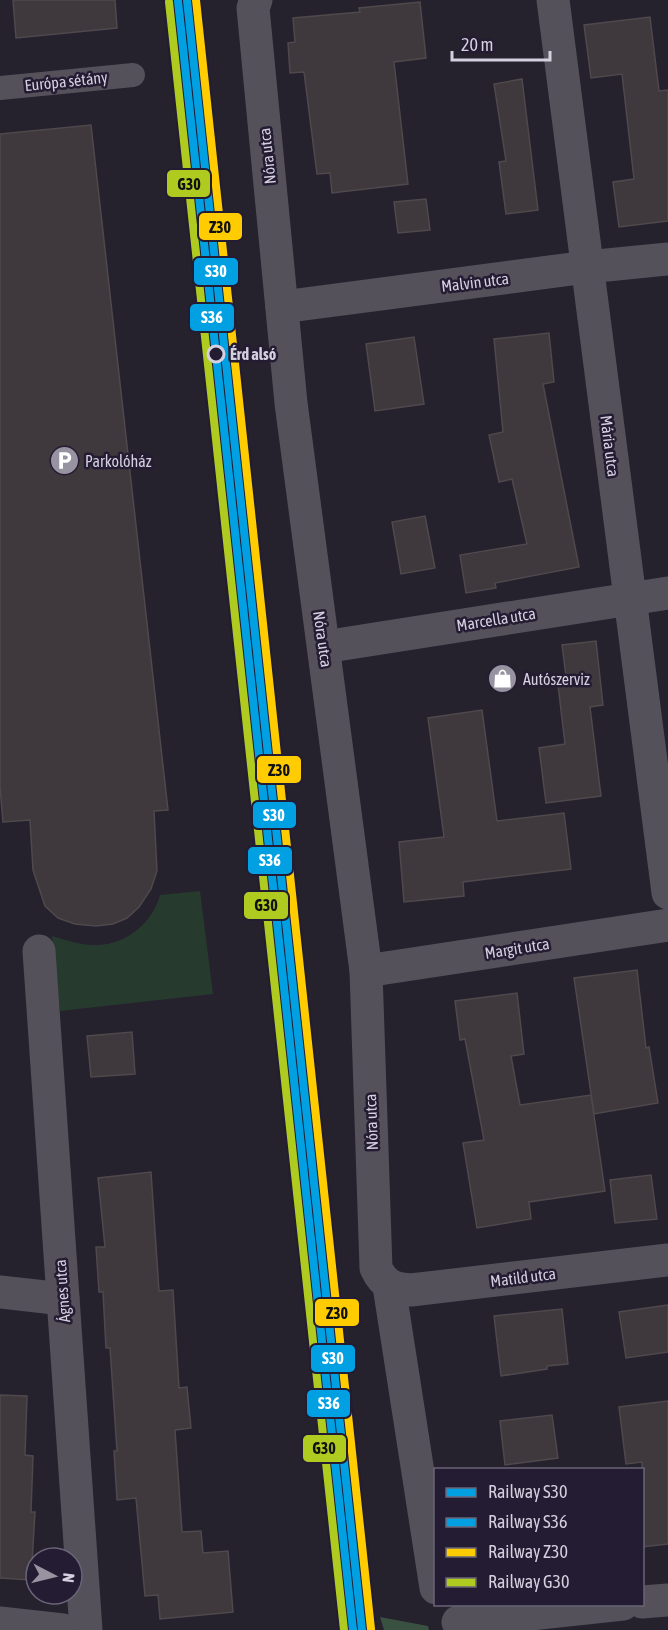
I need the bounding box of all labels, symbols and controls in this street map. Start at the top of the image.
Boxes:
scale bar [452,24,550,62]
text: 20 m [461,34,493,55]
street label: Európa sétány [24,68,109,95]
street label: Nóra utca [255,127,279,185]
line badge: G30 [166,169,211,198]
text: G30 [177,175,201,193]
line badge: Z30 [198,212,243,241]
text: Z30 [209,218,232,236]
line badge: S30 [193,257,239,286]
text: S30 [205,262,227,280]
street label: Malvin utca [440,269,510,295]
line badge: S36 [189,303,235,332]
text: S36 [201,308,223,326]
marker: Érd alsó [207,345,225,363]
place label: Érd alsó [230,345,277,363]
street label: Mária utca [597,414,623,478]
parking icon: Parkolóház [48,445,80,477]
place label: Parkolóház [85,452,152,470]
street label: Marcella utca [455,604,537,634]
street label: Nóra utca [310,610,336,668]
shop icon: Autószerviz [486,663,518,695]
place label: Autószerviz [523,670,590,688]
line badge: Z30 [256,755,302,784]
text: Z30 [268,761,291,779]
line badge: S30 [252,801,297,829]
text: S30 [263,806,285,824]
line badge: S36 [247,846,293,875]
text: S36 [259,851,281,869]
line badge: G30 [243,891,289,920]
text: G30 [254,896,278,914]
street label: Margit utca [483,934,551,963]
street label: Nóra utca [361,1093,381,1151]
street label: Ágnes utca [51,1259,74,1323]
street label: Matild utca [489,1264,557,1290]
line badge: Z30 [314,1298,360,1327]
text: Z30 [326,1304,349,1322]
line badge: S30 [310,1344,356,1373]
text: S30 [322,1349,344,1367]
line badge: S36 [306,1389,351,1418]
text: S36 [318,1394,340,1412]
line badge: G30 [302,1434,347,1463]
text: G30 [312,1439,336,1457]
legend [434,1468,644,1606]
text: Railway S30 [488,1481,567,1502]
text: Railway S36 [488,1511,567,1532]
text: Railway Z30 [488,1541,568,1562]
north arrow [24,1546,84,1606]
text: Railway G30 [488,1571,569,1592]
text: N [59,1572,78,1584]

